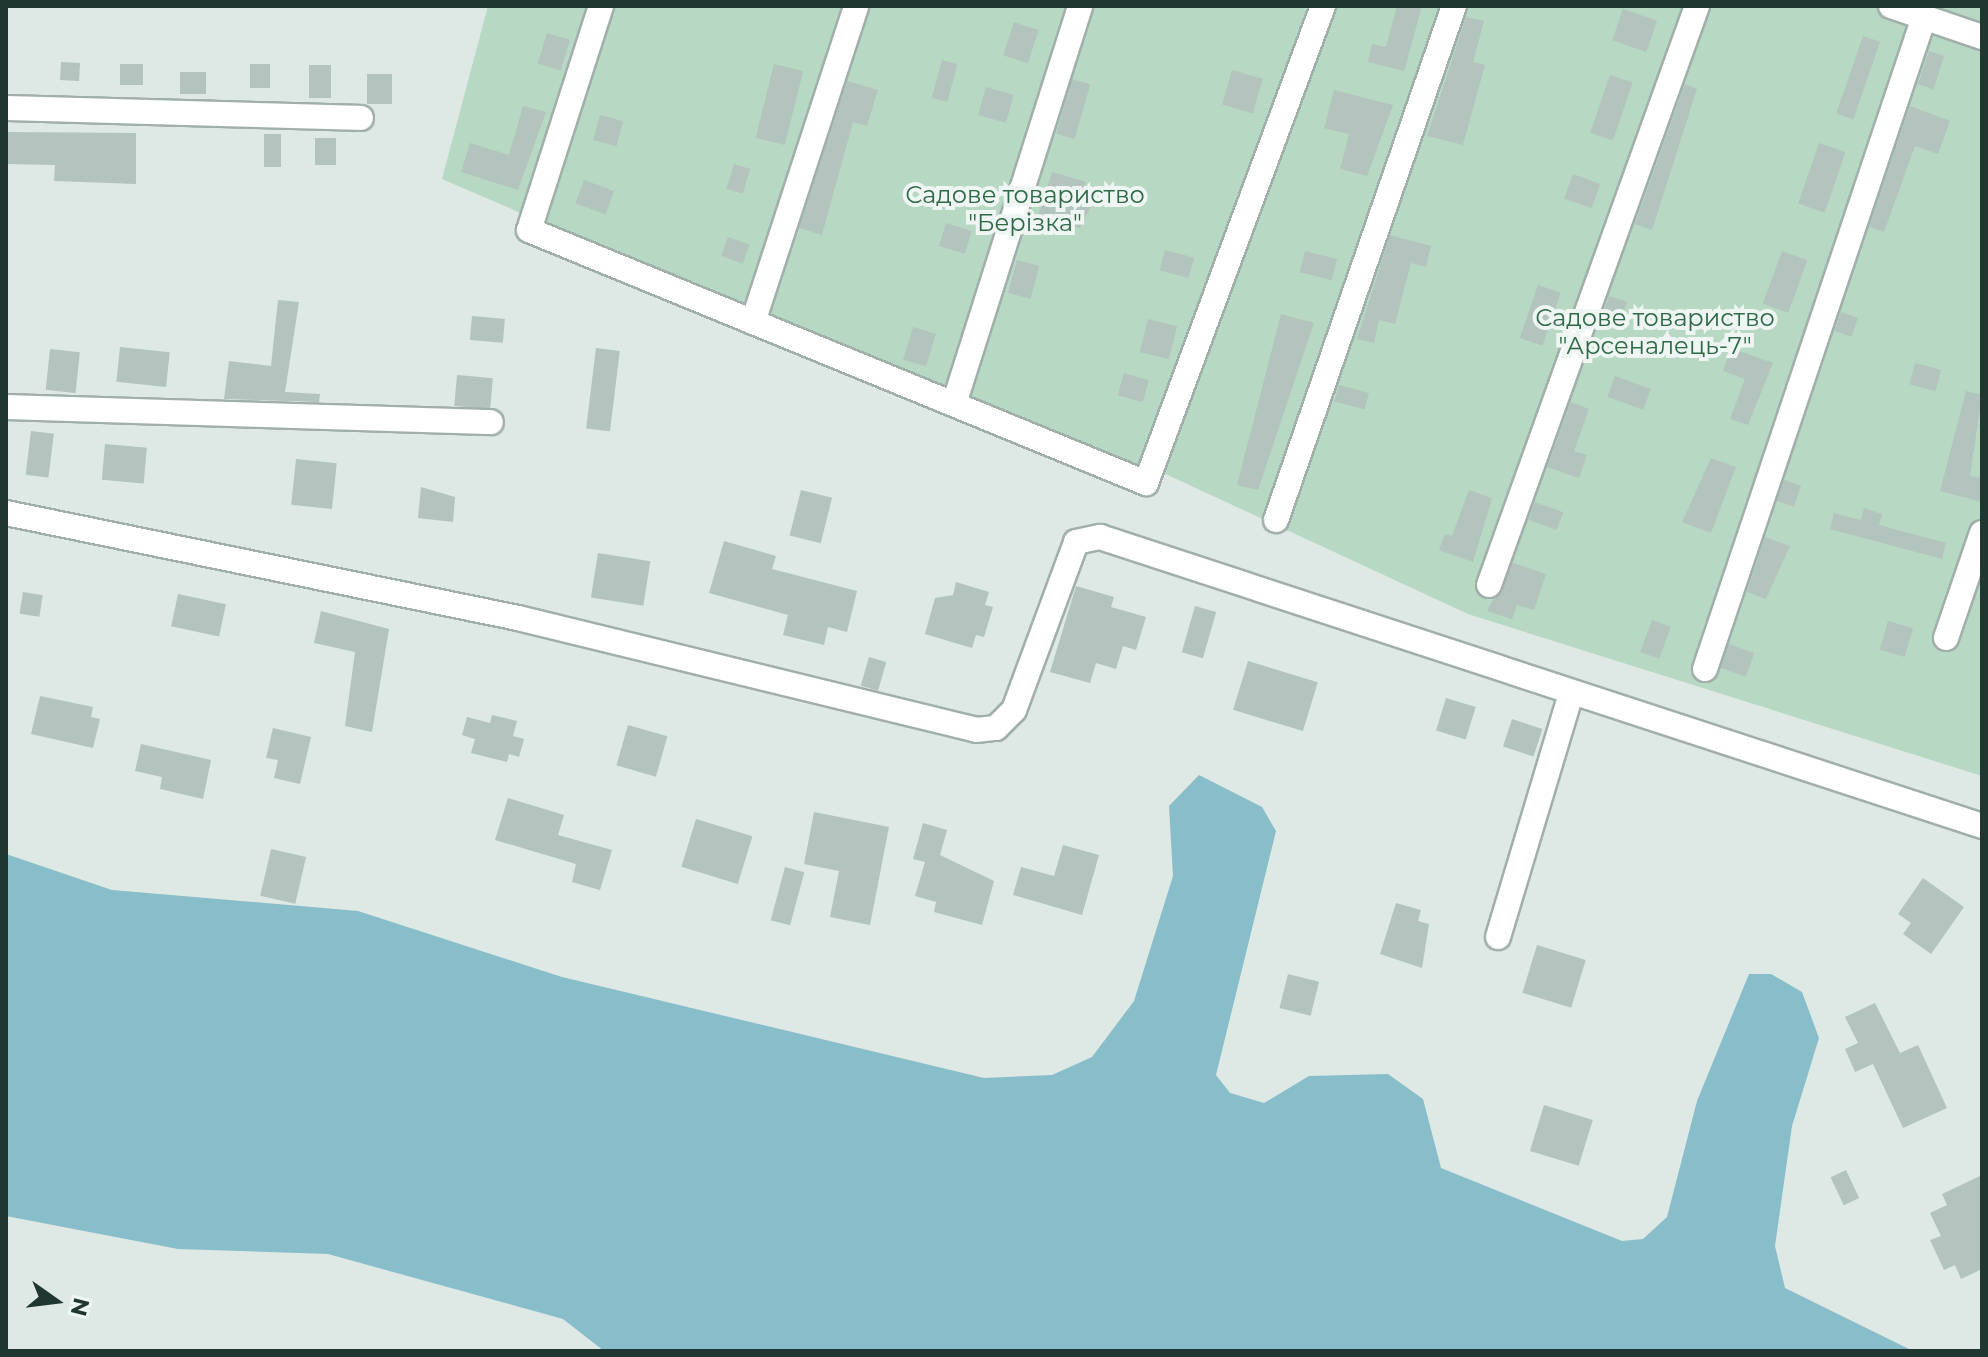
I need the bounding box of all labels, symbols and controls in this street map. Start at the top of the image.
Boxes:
park label: Садове товариство "Берізка" [905,181,1145,237]
park label: Садове товариство "Арсеналець-7" [1535,304,1775,360]
north arrow [16,1261,96,1341]
text: N [65,1295,95,1319]

